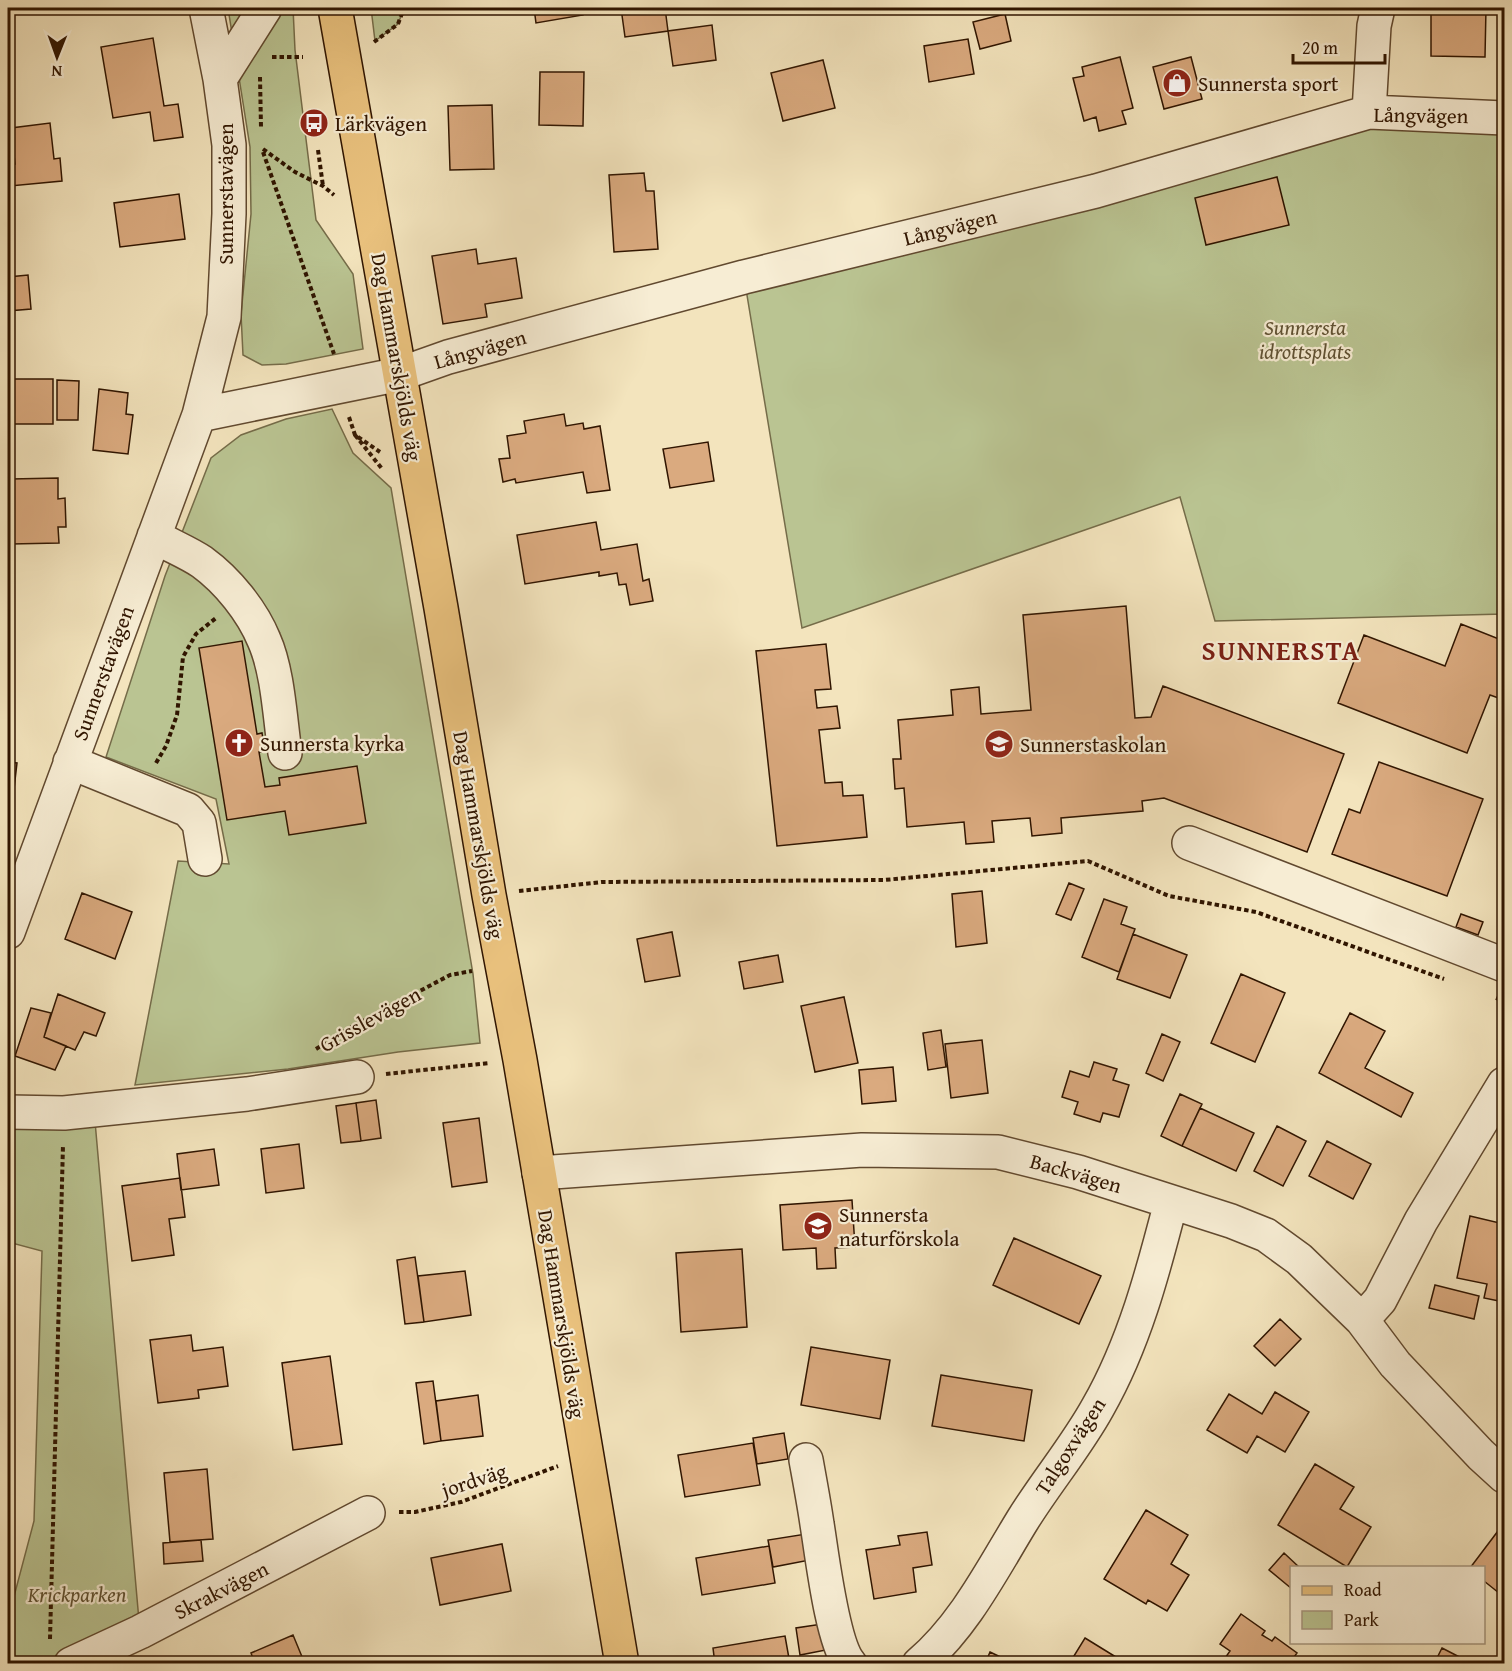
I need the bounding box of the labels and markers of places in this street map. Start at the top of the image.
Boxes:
shop icon: Sunnersta sport [1161,67,1193,99]
place label: Sunnersta sport [1198,68,1339,99]
bus stop icon: Lärkvägen [298,107,330,139]
place label: Lärkvägen [335,108,427,139]
church icon: Sunnersta kyrka [223,727,255,759]
place label: Sunnersta kyrka [260,728,404,759]
school or university icon: Sunnerstaskolan [983,728,1015,760]
place label: Sunnerstaskolan [1020,729,1167,760]
place label: Sunnersta naturförskola [839,1199,959,1254]
school or university icon: Sunnersta naturförskola [802,1210,834,1242]

